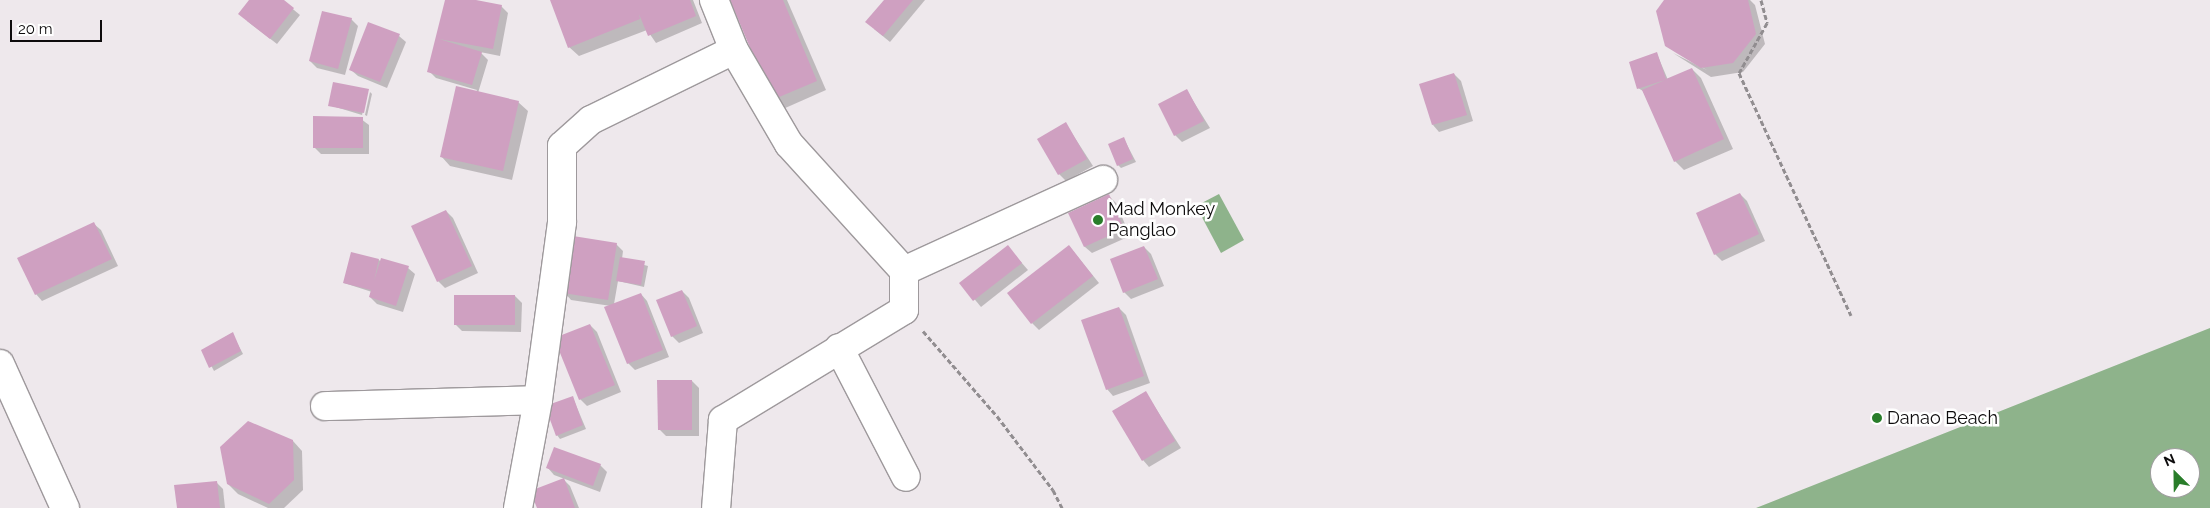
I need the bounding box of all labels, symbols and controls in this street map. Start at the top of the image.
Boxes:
scale bar [12,10,105,42]
text: 20 m [18,20,53,38]
place label: Mad Monkey Panglao [1108,199,1215,242]
marker: Mad Monkey Panglao [1092,214,1104,226]
place label: Danao Beach [1887,407,1998,429]
marker: Danao Beach [1871,412,1883,424]
north arrow [2150,448,2200,498]
text: N [2161,451,2178,470]

